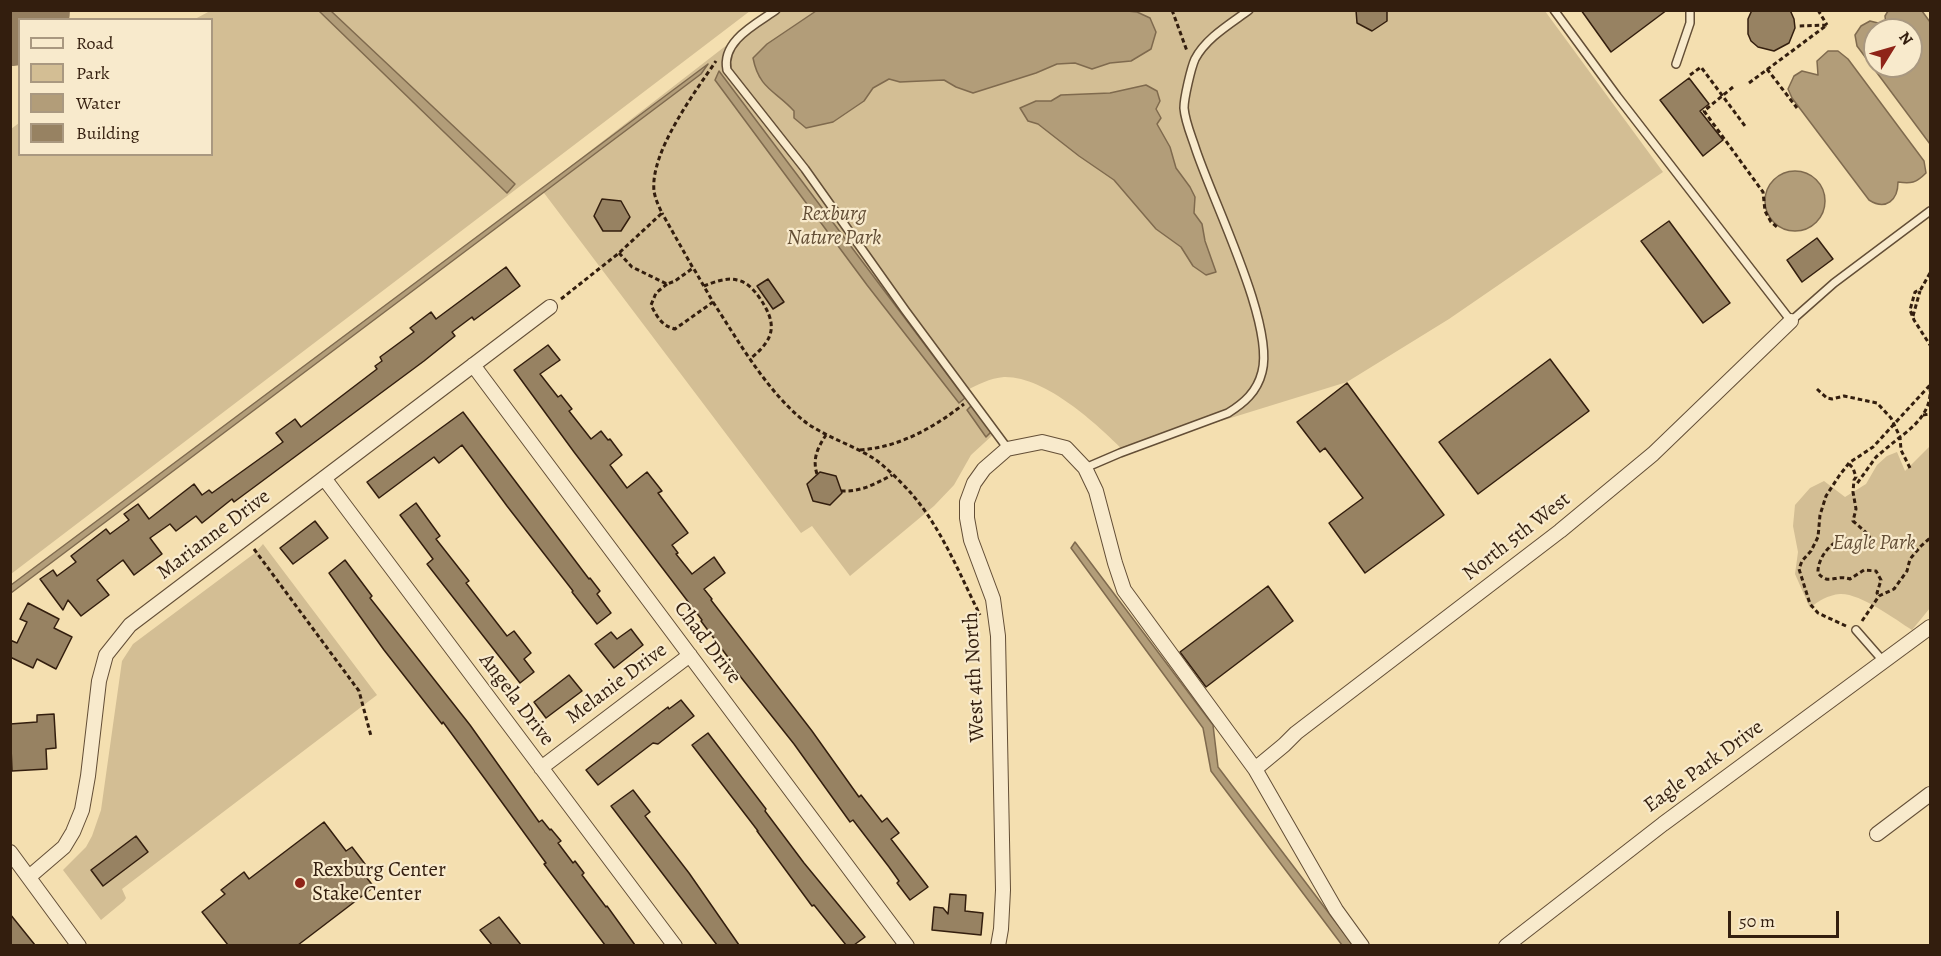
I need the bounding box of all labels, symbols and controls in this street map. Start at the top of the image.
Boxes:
legend [18,18,213,156]
north arrow [1863,18,1923,78]
text: N [1893,27,1918,50]
text: Road [76,31,113,55]
text: Park [76,61,110,85]
text: Water [76,91,121,115]
text: Building [76,121,140,145]
park label: Rexburg Nature Park [787,202,881,252]
street label: Marianne Drive [153,484,275,586]
street label: North 5th West [1458,487,1576,587]
park label: Eagle Park [1832,531,1916,557]
street label: Chad Drive [668,597,746,689]
street label: West 4th North [959,611,991,743]
street label: Melanie Drive [562,638,672,730]
street label: Angela Drive [473,649,559,751]
street label: Eagle Park Drive [1639,715,1769,819]
place label: Rexburg Center Stake Center [312,858,446,908]
marker: Rexburg Center Stake Center [293,876,307,890]
scale bar [1731,899,1842,937]
text: 50 m [1739,909,1775,933]

